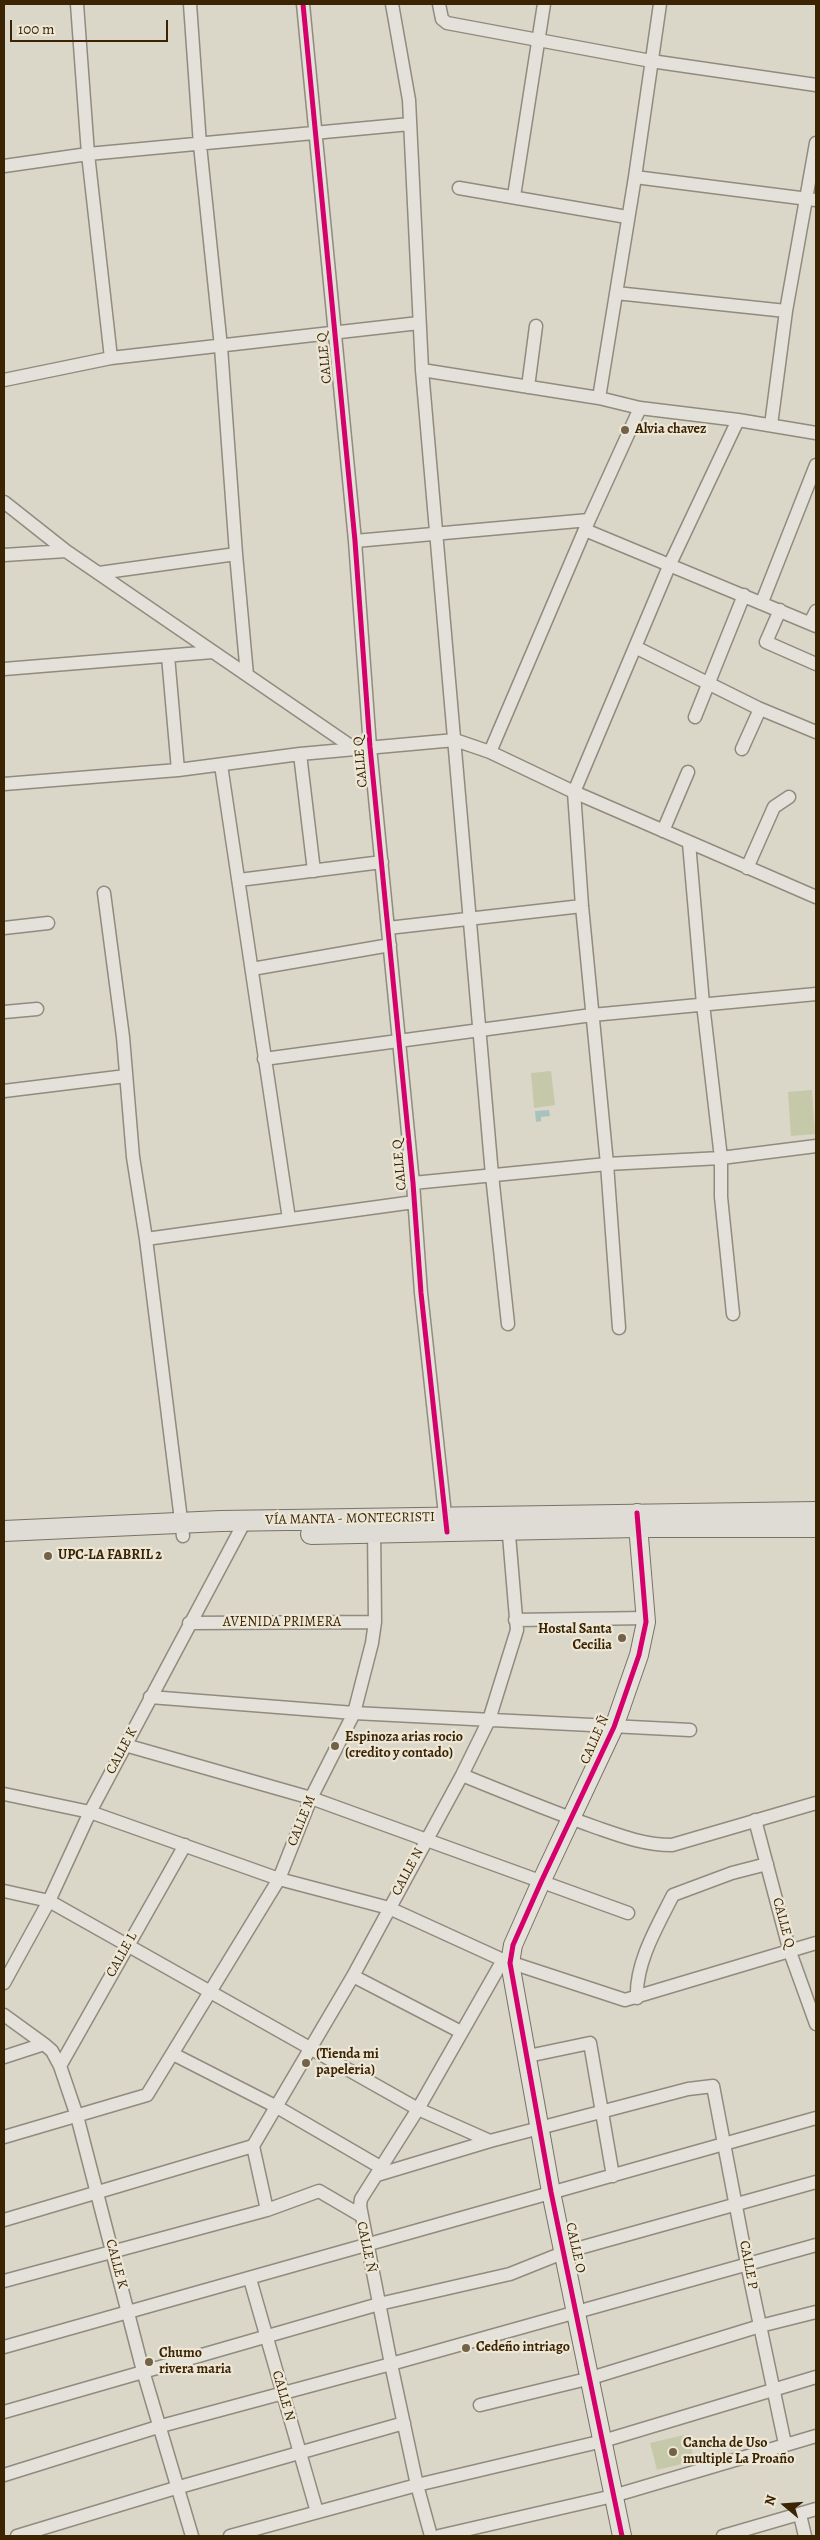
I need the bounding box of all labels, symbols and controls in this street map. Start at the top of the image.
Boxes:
scale bar [12,10,170,42]
text: 100 m [18,19,55,39]
street label: CALLE Q [314,332,336,384]
place label: Alvia chavez [635,422,706,438]
marker: Alvia chavez [619,424,631,436]
street label: CALLE Q [350,736,372,788]
street label: CALLE Q [389,1139,411,1191]
street label: VÍA MANTA - MONTECRISTI [265,1509,435,1529]
place label: UPC-LA FABRIL 2 [58,1548,162,1564]
marker: UPC-LA FABRIL 2 [42,1550,54,1562]
street label: AVENIDA PRIMERA [223,1615,341,1631]
place label: Hostal Santa Cecilia [538,1622,612,1654]
marker: Hostal Santa Cecilia [616,1632,628,1644]
street label: CALLE Ñ [577,1713,613,1767]
street label: CALLE K [103,1725,141,1777]
place label: Espinoza arias rocio (credito y contado) [345,1730,463,1762]
marker: Espinoza arias rocio (credito y contado) [329,1740,341,1752]
street label: CALLE M [284,1793,320,1849]
street label: CALLE N [388,1845,428,1899]
street label: CALLE Q [768,1896,798,1950]
street label: CALLE L [103,1930,141,1980]
place label: (Tienda mi papeleria) [316,2047,379,2080]
marker: (Tienda mi papeleria) [300,2057,312,2069]
street label: CALLE Ñ [352,2220,380,2274]
street label: CALLE O [561,2221,589,2275]
street label: CALLE K [101,2237,131,2291]
street label: CALLE P [735,2239,761,2291]
place label: Cedeño intriago [476,2340,570,2356]
marker: Cedeño intriago [460,2342,472,2354]
place label: Chumo rivera maria [159,2346,232,2378]
marker: Chumo rivera maria [143,2356,155,2368]
street label: CALLE N [268,2369,298,2423]
place label: Cancha de Uso multiple La Proaño [683,2436,794,2468]
marker: Cancha de Uso multiple La Proaño [667,2446,679,2458]
north arrow [760,2480,810,2530]
text: N [760,2492,781,2508]

